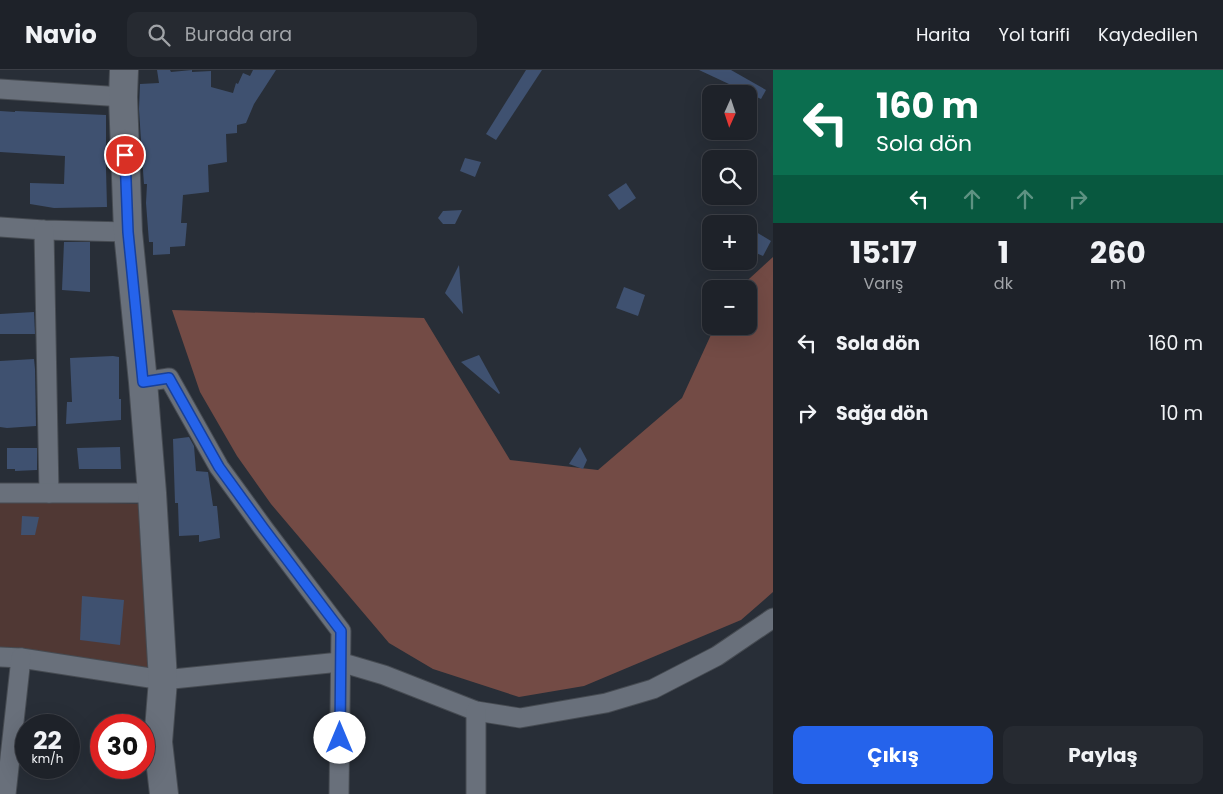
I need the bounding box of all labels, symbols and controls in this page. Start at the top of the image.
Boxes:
search box [127,12,477,57]
text: Navio [25,18,97,51]
icon: search [145,21,173,49]
text: Burada ara [185,21,292,48]
text: Harita [916,22,970,47]
text: Yol tarifi [998,22,1070,47]
text: Kaydedilen [1098,22,1198,47]
text: 160 m [876,81,979,130]
north arrow [702,85,758,140]
map controls [702,85,757,335]
icon: left [793,90,858,155]
text: Sola dön [876,128,972,159]
pin [104,134,146,176]
icon: arrive [111,141,139,169]
button: search [702,150,757,205]
icon: left [905,185,933,213]
icon: ahead [958,185,986,213]
icon: ahead [1011,185,1039,213]
icon: right [1064,185,1092,213]
button: + [702,215,757,270]
text: 15:17 [850,231,917,274]
text: 1 [998,231,1009,274]
text: 260 [1090,231,1146,274]
text: Varış [863,272,903,295]
text: dk [994,272,1013,295]
text: m [1110,272,1126,295]
button: − [702,280,757,335]
icon: left [793,329,821,357]
text: Sola dön [836,330,920,357]
text: 160 m [1148,330,1203,357]
icon: right [793,399,821,427]
text: Sağa dön [836,400,928,427]
text: 10 m [1160,400,1203,427]
position arrow [313,711,365,763]
speed limit sign: 30 [90,714,155,779]
text: 22 [33,723,62,758]
button: Çıkış [793,726,993,784]
button: Paylaş [1003,726,1203,784]
text: km/h [32,750,63,767]

